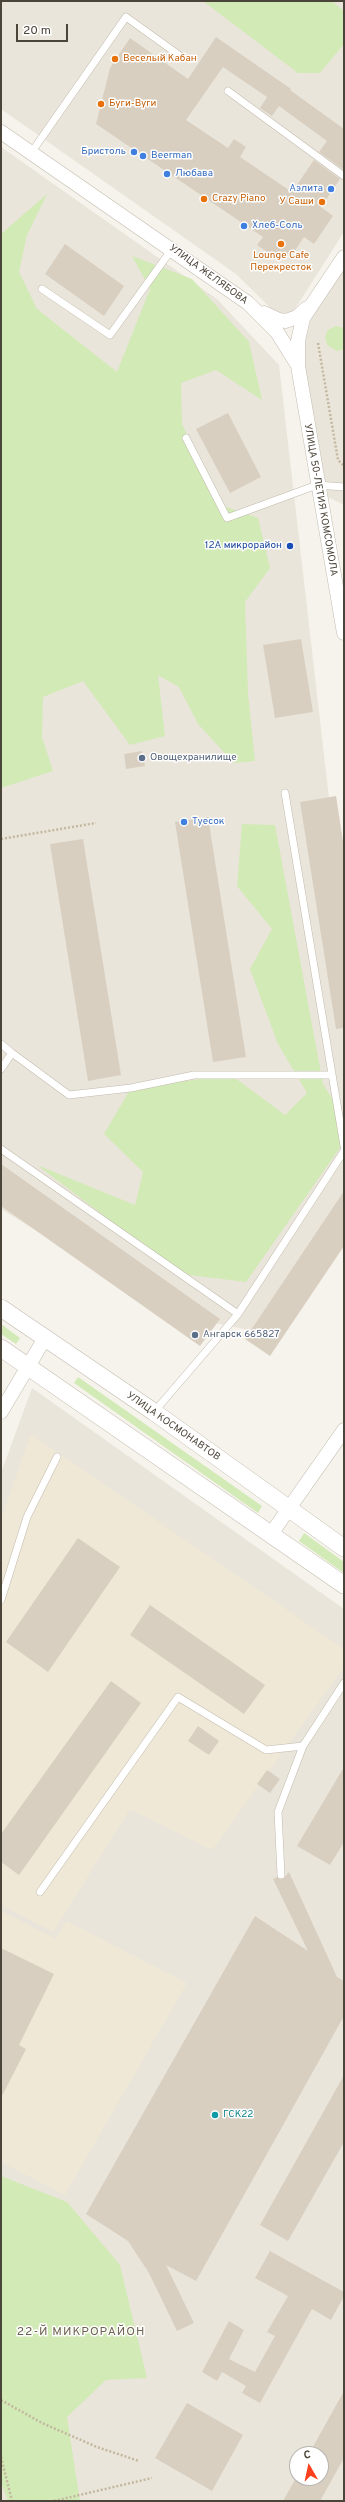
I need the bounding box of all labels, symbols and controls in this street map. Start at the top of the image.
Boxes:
scale bar [18,16,70,42]
text: 20 m [23,23,51,39]
place label: Веселый Кабан [123,53,197,65]
marker: Веселый Кабан [110,54,120,64]
place label: Буги-Вуги [109,98,156,110]
marker: Буги-Вуги [96,99,106,109]
place label: Бристоль [81,146,126,158]
marker: Бристоль [129,147,139,157]
place label: Beerman [151,150,192,162]
marker: Beerman [138,151,148,161]
place label: Любава [175,168,213,180]
marker: Любава [162,169,172,179]
place label: Аэлита [289,183,323,195]
marker: Аэлита [326,184,336,194]
place label: Crazy Piano [212,193,266,205]
marker: Crazy Piano [199,194,209,204]
place label: У Саши [279,196,314,208]
marker: У Саши [317,197,327,207]
place label: Хлеб-Соль [252,220,303,232]
marker: Хлеб-Соль [239,221,249,231]
marker: Lounge Cafe Перекресток [276,239,286,249]
street label: УЛИЦА ЖЕЛЯБОВА [166,242,250,308]
place label: Lounge Cafe Перекресток [250,250,312,274]
street label: УЛИЦА 50-ЛЕТИЯ КОМСОМОЛА [301,423,339,577]
place label: 12А микрорайон [205,540,282,552]
marker: 12А микрорайон [285,541,295,551]
place label: Овощехранилище [150,752,237,764]
marker: Овощехранилище [137,753,147,763]
place label: Туесок [192,816,225,828]
marker: Туесок [179,817,189,827]
place label: Ангарск 665827 [203,1329,279,1341]
marker: Ангарск 665827 [190,1330,200,1340]
street label: УЛИЦА КОСМОНАВТОВ [124,1390,222,1464]
place label: ГСК22 [223,2109,253,2121]
marker: ГСК22 [210,2110,220,2120]
district label: 22-Й МИКРОРАЙОН [17,2326,145,2340]
north arrow [289,2446,329,2486]
text: С [303,2448,312,2463]

